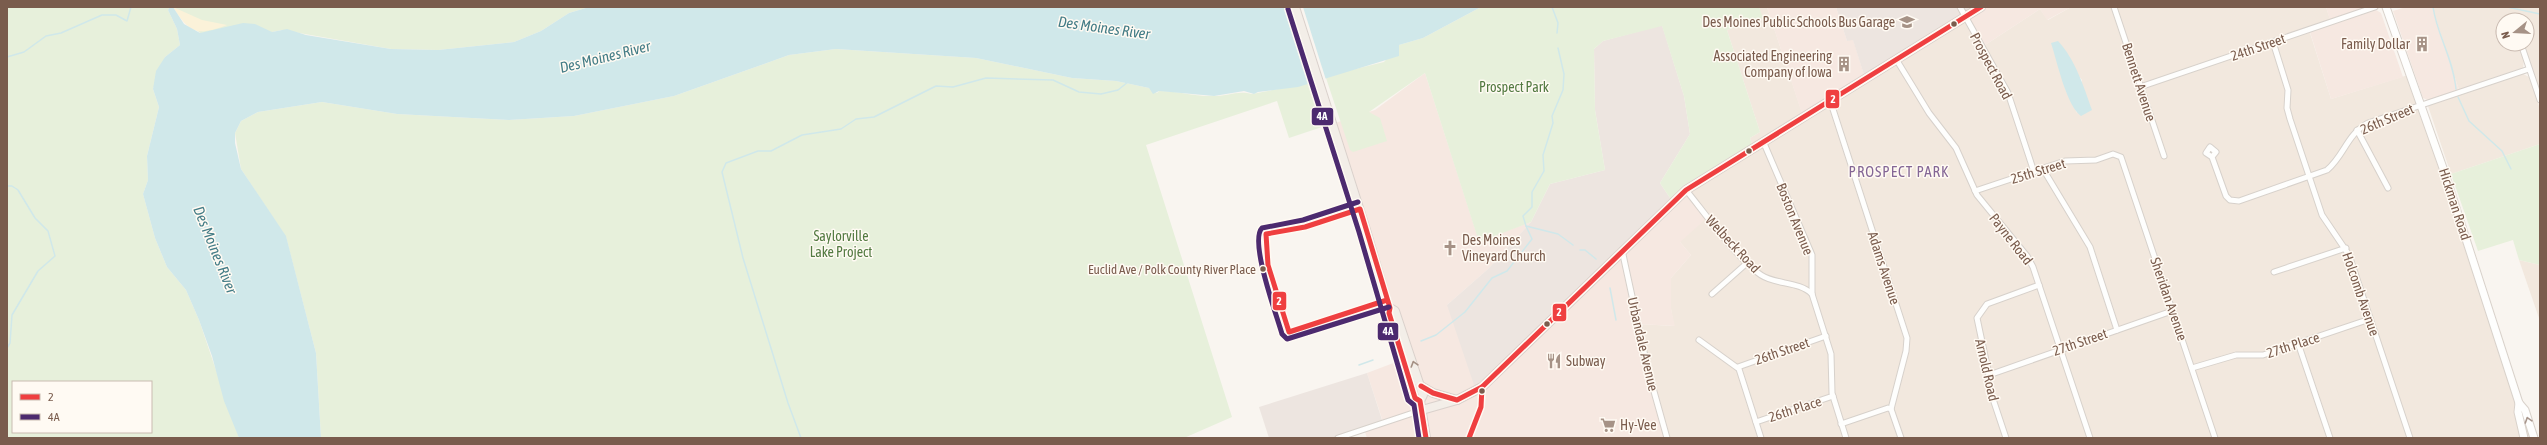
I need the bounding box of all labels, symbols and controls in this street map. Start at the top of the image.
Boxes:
north arrow [2495,12,2535,52]
water label: Des Moines River [1057,13,1152,42]
school or university icon: Des Moines Public Schools Bus Garage [1898,13,1916,31]
place label: Des Moines Public Schools Bus Garage [1702,14,1895,30]
unlabelled marker [1949,19,1959,29]
street label: Prospect Road [1967,30,2015,102]
street label: 24th Street [2229,30,2287,64]
text: N [2499,30,2512,40]
building icon: Family Dollar [2413,35,2431,53]
place label: Family Dollar [2341,36,2411,52]
water label: Des Moines River [558,37,652,76]
street label: Bennett Avenue [2119,41,2159,123]
place label: Associated Engineering Company of Iowa [1713,48,1832,80]
building icon: Associated Engineering Company of Iowa [1835,55,1853,73]
park label: Prospect Park [1479,79,1549,95]
line badge: 2 [1825,89,1840,109]
text: 2 [1830,93,1836,105]
street label: 26th Street [2358,101,2416,137]
line badge: 4A [1311,107,1334,126]
text: 4A [1316,110,1328,122]
unlabelled marker [1744,146,1754,156]
street label: 25th Street [2009,155,2067,187]
district label: PROSPECT PARK [1849,163,1949,180]
street label: Hickman Road [2436,166,2474,242]
street label: Boston Avenue [1773,181,1817,257]
water label: Des Moines River [190,204,241,297]
street label: Payne Road [1986,210,2036,268]
street label: Welbeck Road [1702,212,1764,276]
park label: Saylorville Lake Project [810,228,872,260]
street label: Adams Avenue [1865,230,1903,306]
place label: Des Moines Vineyard Church [1462,232,1546,264]
church icon: Des Moines Vineyard Church [1441,239,1459,257]
street label: Holcomb Avenue [2339,250,2383,338]
street label: Sheridan Avenue [2147,255,2191,343]
place label: Euclid Ave / Polk County River Place [1088,262,1256,277]
marker: Euclid Ave / Polk County River Place [1258,264,1268,274]
line badge: 2 [1272,291,1287,311]
text: 2 [1276,295,1282,307]
street label: Urbandale Avenue [1624,295,1662,393]
line badge: 2 [1552,303,1567,322]
text: 2 [1556,306,1562,318]
unlabelled marker [1542,319,1552,329]
line badge: 4A [1377,322,1399,341]
text: 4A [1382,325,1394,337]
street label: 27th Street [2051,325,2109,359]
street label: 27th Place [2265,329,2321,361]
street label: 26th Street [1753,334,1811,368]
street label: Arnold Road [1972,337,2002,403]
restaurant icon: Subway [1545,352,1563,370]
place label: Subway [1566,353,1606,369]
one-way arrow [1410,361,1419,368]
legend [12,381,152,433]
unlabelled marker [1477,386,1487,396]
text: 2 [48,390,54,404]
street label: 26th Place [1767,393,1823,425]
text: 4A [48,410,60,424]
supermarket icon: Hy-Vee [1599,416,1617,434]
one-way arrow [2524,416,2533,423]
place label: Hy-Vee [1620,417,1656,433]

